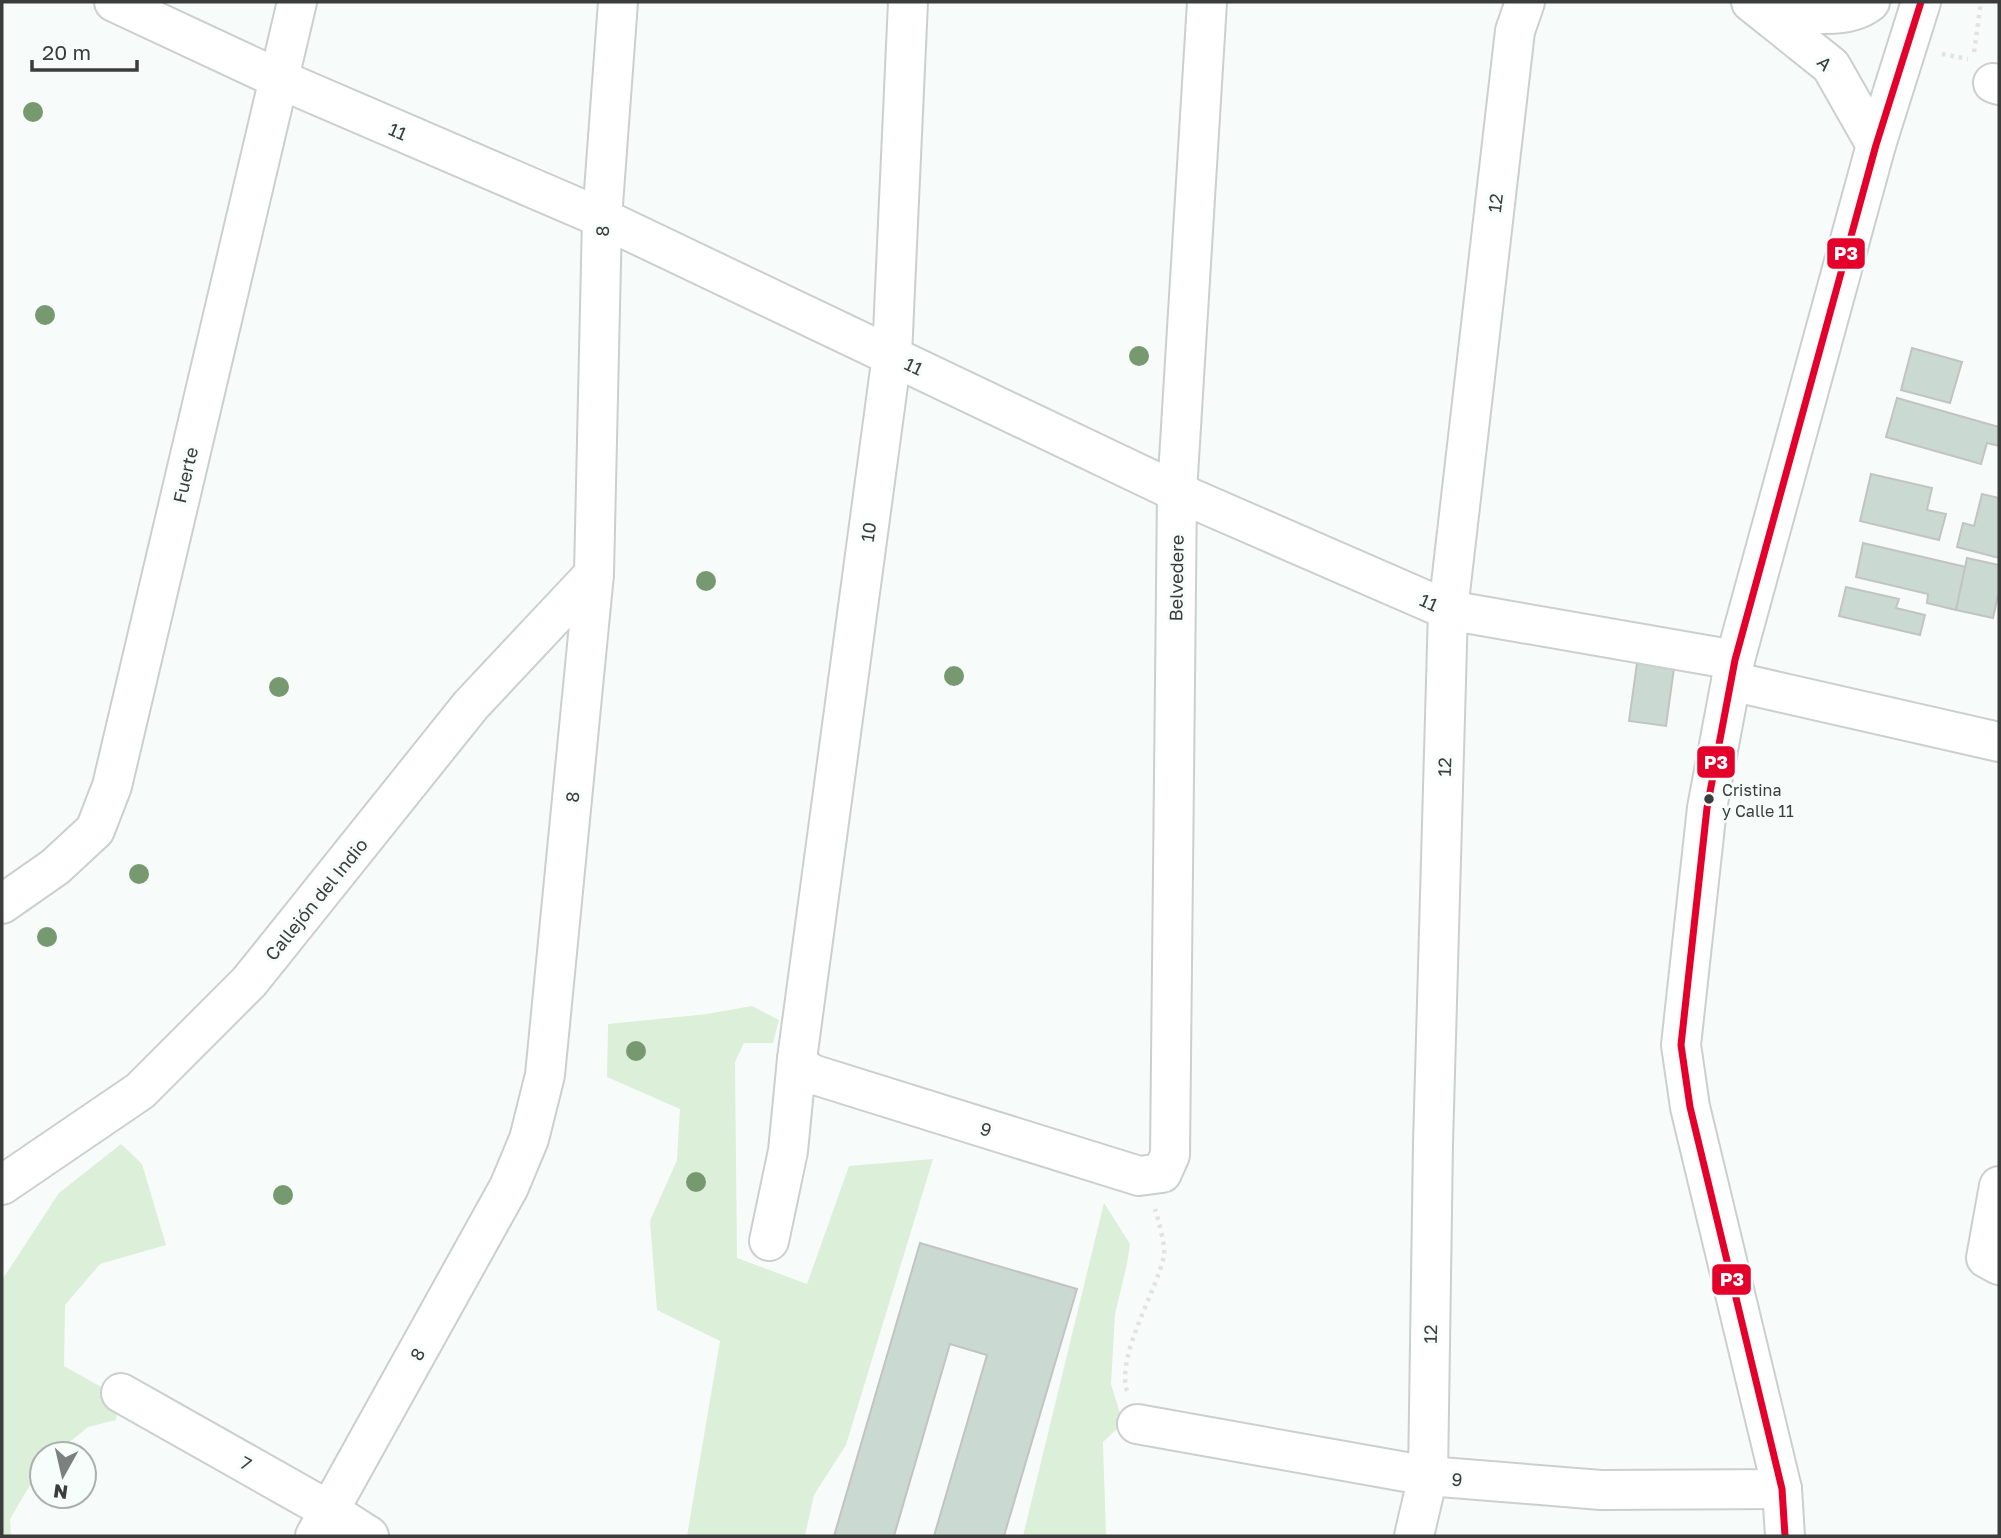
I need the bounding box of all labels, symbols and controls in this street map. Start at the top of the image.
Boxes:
scale bar [32,28,136,72]
text: 20 m [42,39,91,65]
street label: A [1813,51,1837,75]
street label: 11 [386,117,411,145]
street label: 12 [1483,192,1507,214]
street label: 8 [591,225,613,237]
line badge: P3 [1826,237,1866,270]
text: P3 [1834,241,1858,264]
street label: 11 [901,352,927,380]
street label: Fuerte [168,445,202,505]
street label: 10 [856,521,880,543]
street label: Belvedere [1164,534,1188,622]
street label: 11 [1417,588,1442,616]
line badge: P3 [1696,745,1736,779]
text: P3 [1704,750,1728,773]
street label: 12 [1433,757,1455,777]
place label: Cristina y Calle 11 [1722,780,1794,821]
street label: 8 [561,791,583,803]
marker: Cristina y Calle 11 [1702,792,1716,806]
street label: Callejón del Indio [260,834,372,964]
street label: 9 [978,1117,994,1141]
line badge: P3 [1711,1263,1752,1296]
text: P3 [1720,1267,1744,1290]
street label: 12 [1419,1324,1441,1344]
street label: 8 [405,1344,429,1364]
north arrow [28,1440,98,1510]
street label: 7 [236,1451,256,1475]
street label: 9 [1451,1468,1463,1490]
text: N [52,1480,69,1505]

